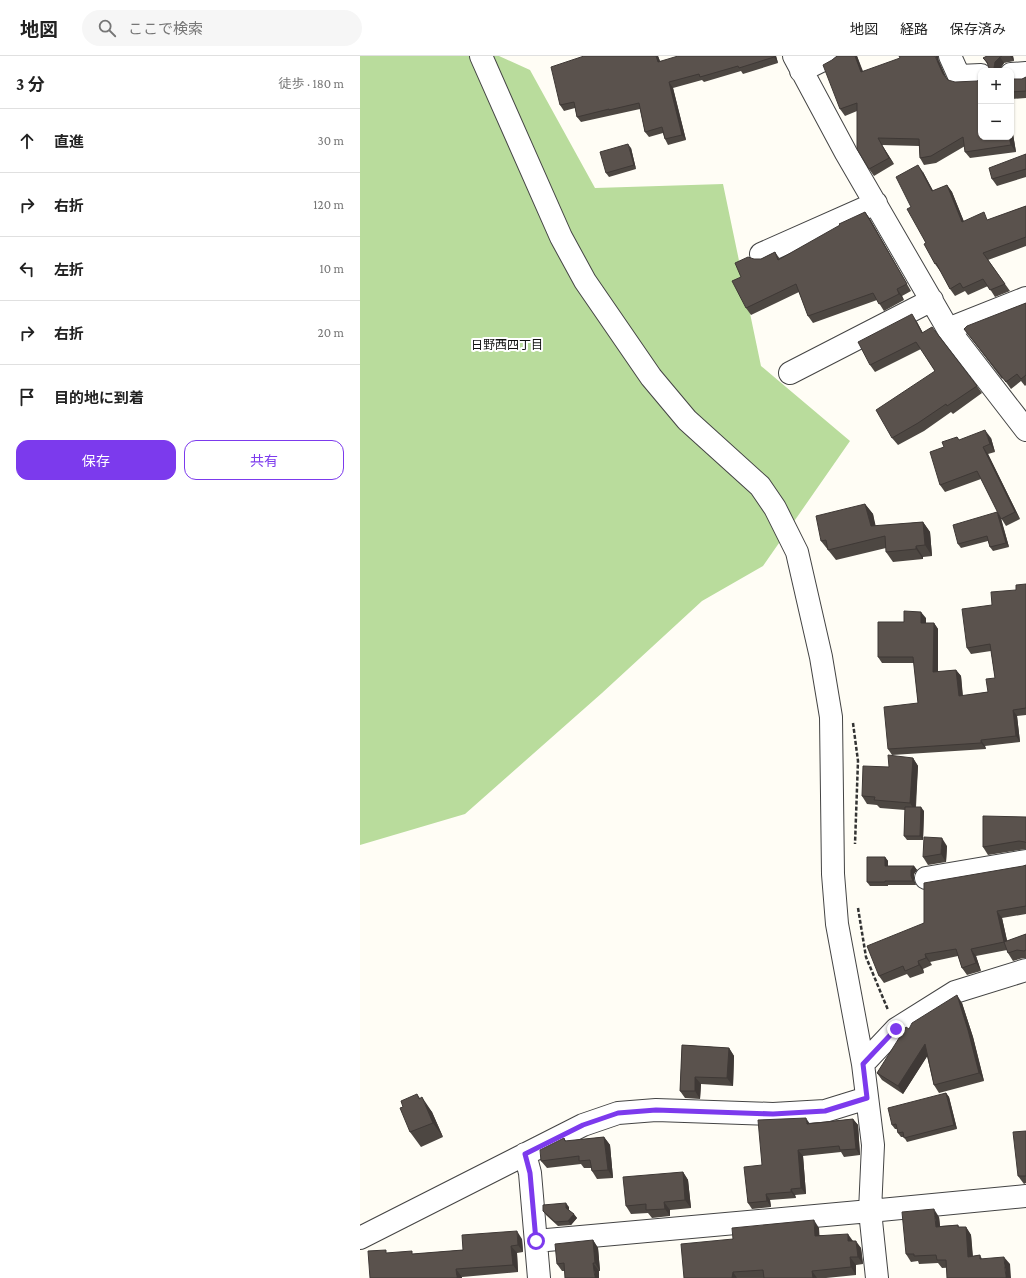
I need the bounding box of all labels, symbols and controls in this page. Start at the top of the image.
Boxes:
search box [82,10,362,46]
icon: search [96,17,118,39]
text: 地図 [20,19,58,40]
text: ここで検索 [128,21,203,37]
text: 地図 [850,21,878,37]
text: 経路 [900,21,928,37]
text: 保存済み [950,21,1006,37]
map controls [978,68,1014,140]
button: + [978,68,1014,104]
text: 3 分 [16,75,45,94]
text: 徒歩 · 180 m [278,76,344,91]
button: − [978,104,1014,140]
icon: ahead [16,130,38,152]
text: 30 m [318,133,344,148]
text: 直進 [54,134,84,150]
icon: right [16,194,38,216]
text: 120 m [313,197,344,212]
text: 右折 [54,198,84,214]
icon: left [16,258,38,280]
text: 10 m [319,261,344,276]
text: 左折 [54,262,84,278]
icon: right [16,322,38,344]
text: 20 m [318,325,344,340]
text: 右折 [54,326,84,342]
district label: 日野西四丁目 [471,338,543,352]
icon: arrive [16,386,38,408]
text: 目的地に到着 [54,390,144,406]
button: 保存 [16,440,176,480]
button: 共有 [184,440,344,480]
route end [887,1020,905,1038]
route start [527,1232,545,1250]

